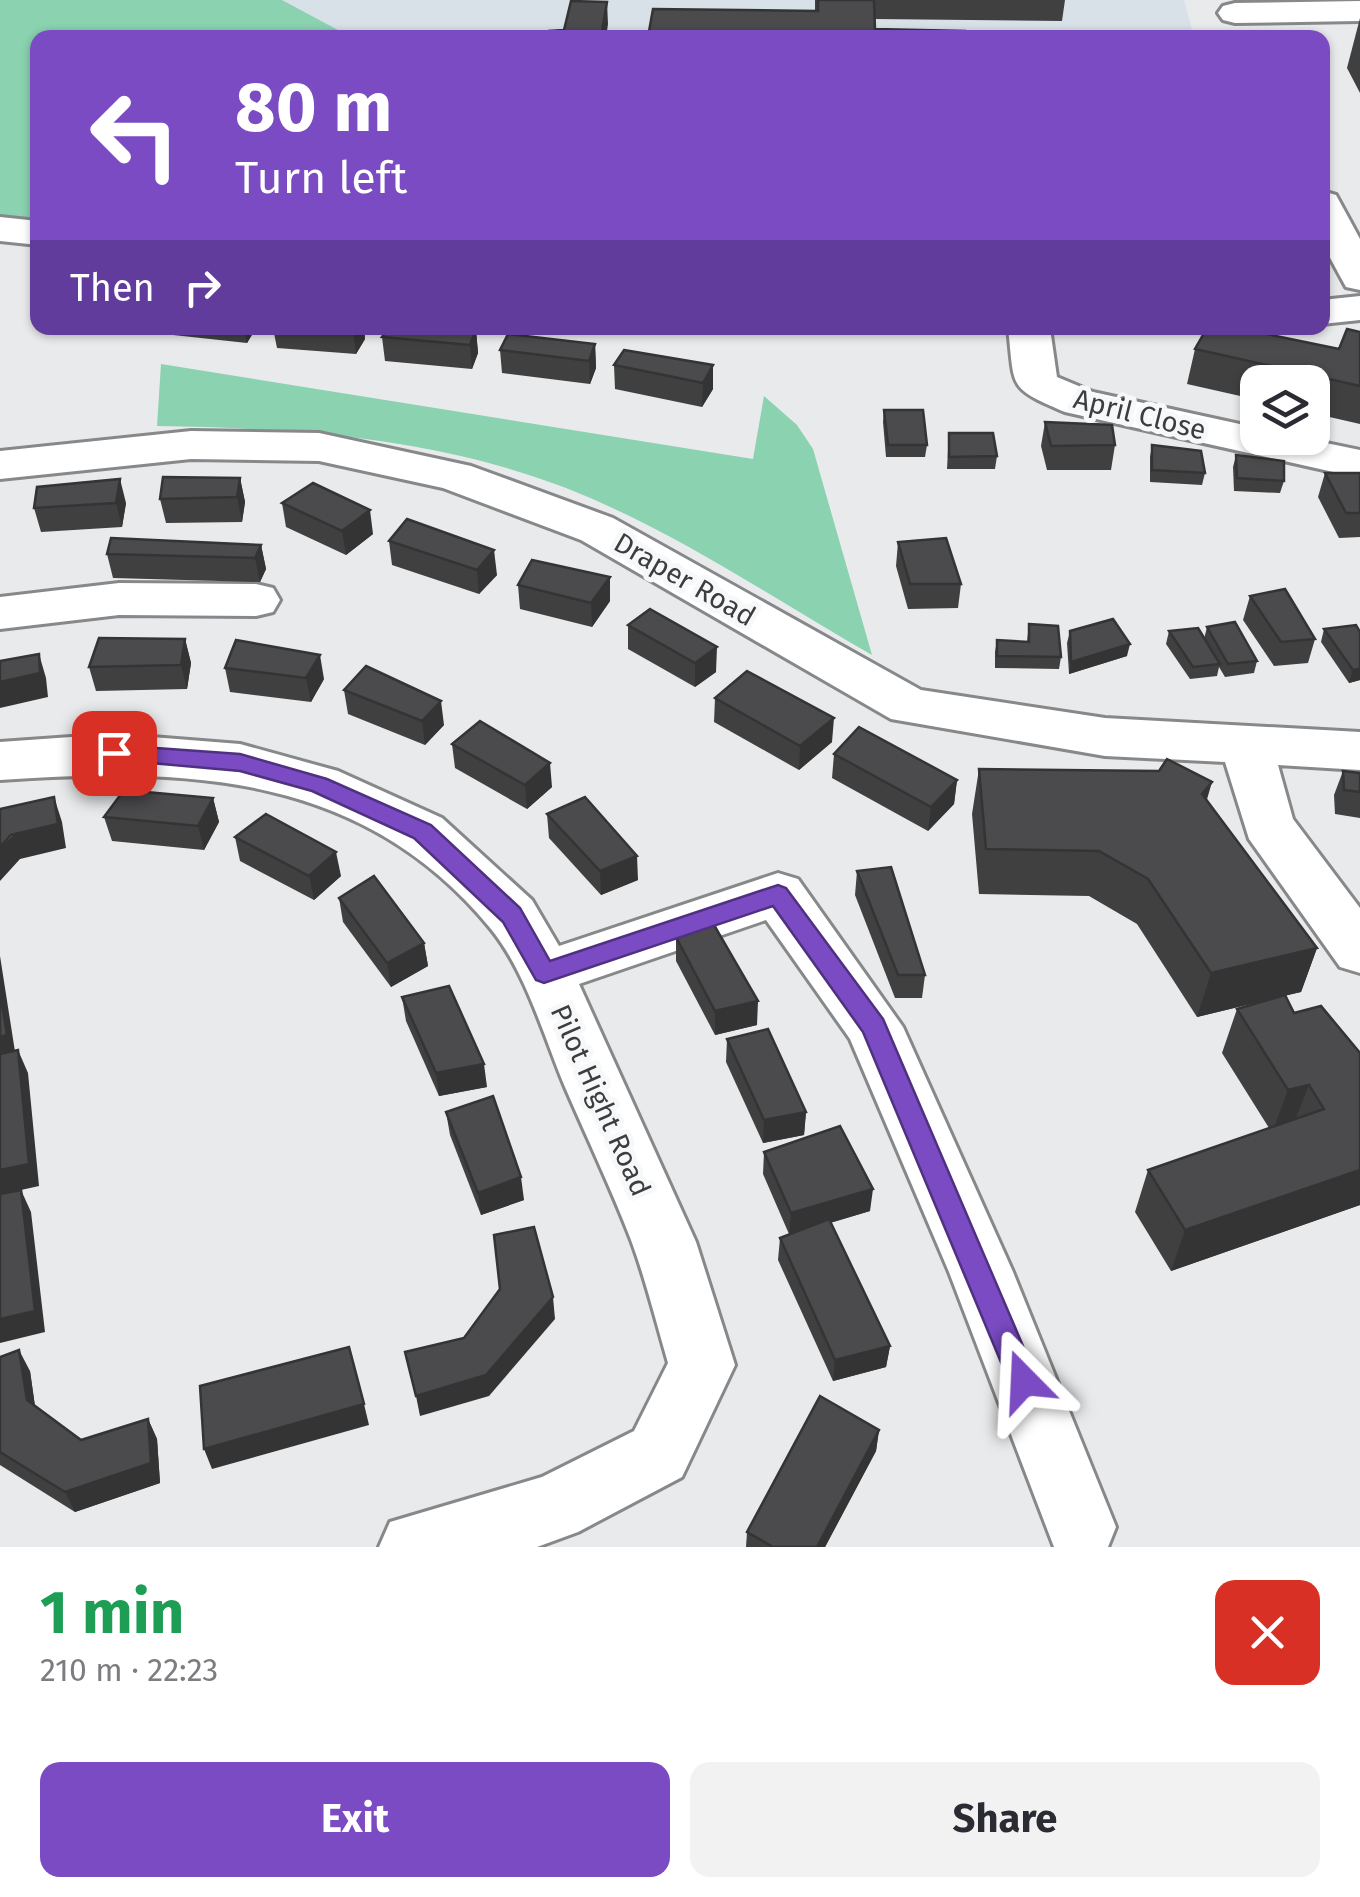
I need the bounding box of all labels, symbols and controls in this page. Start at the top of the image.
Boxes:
text: 80 m [235,66,392,150]
icon: left [70,70,200,200]
text: Turn left [235,151,407,205]
icon: right [175,260,230,315]
text: Then [70,265,155,311]
map controls [1240,365,1330,455]
button: layers [1240,365,1330,455]
street label: April Close [1070,382,1209,447]
street label: Draper Road [608,526,761,633]
pin [72,711,157,796]
icon: arrive [87,726,142,781]
street label: Pilot Hight Road [544,999,658,1201]
position arrow [972,1329,1076,1433]
text: 1 min [40,1577,184,1649]
button: close [1215,1580,1320,1685]
text: 210 m · 22:23 [40,1651,218,1689]
button: Exit [40,1762,670,1877]
button: Share [690,1762,1320,1877]

